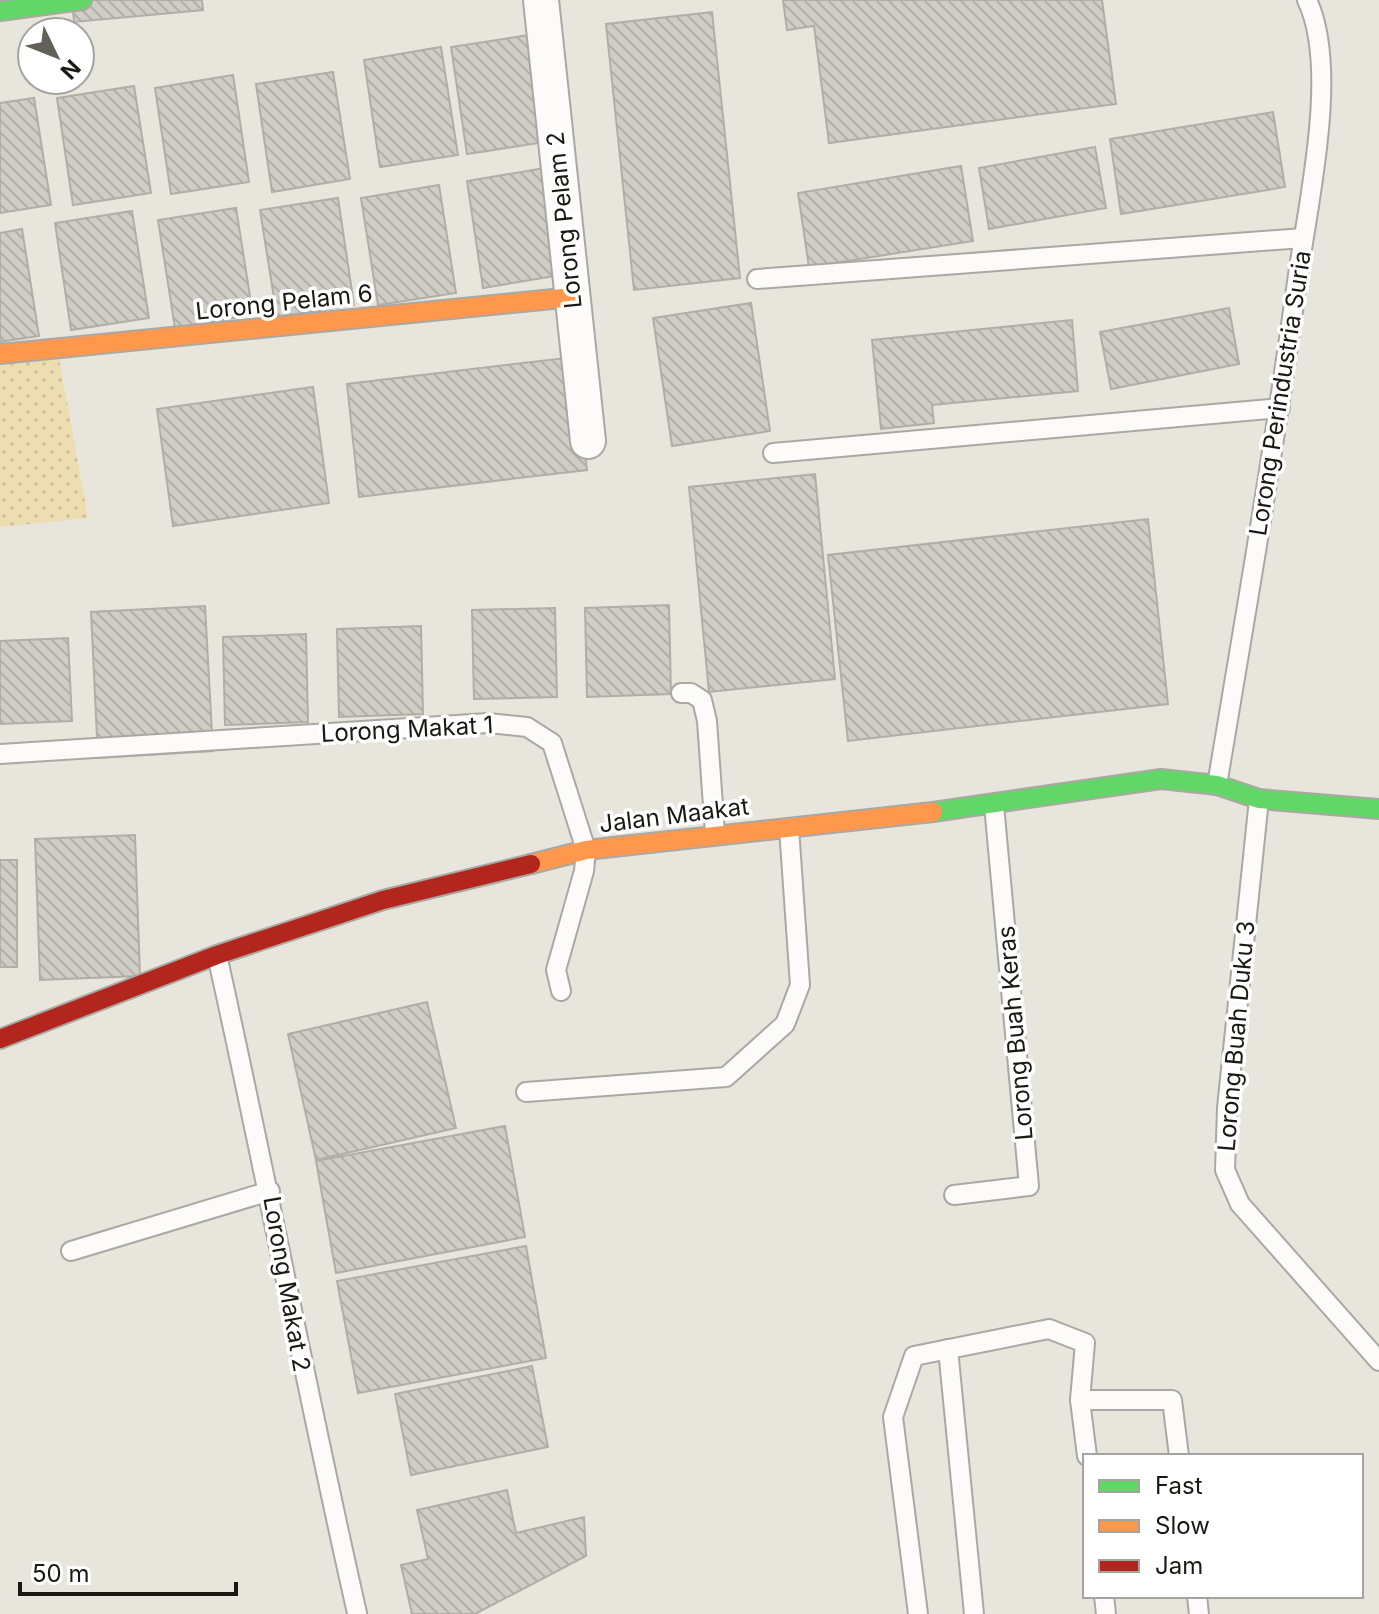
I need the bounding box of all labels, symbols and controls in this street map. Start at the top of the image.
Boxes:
north arrow [16,16,96,96]
text: N [55,55,86,85]
street label: Lorong Pelam 2 [540,130,588,310]
street label: Lorong Perindustria Suria [1243,248,1317,538]
street label: Lorong Pelam 6 [194,278,374,326]
street label: Lorong Makat 1 [320,710,494,748]
street label: Jalan Maakat [598,791,751,839]
street label: Lorong Buah Duku 3 [1211,919,1261,1153]
street label: Lorong Buah Keras [991,924,1039,1142]
street label: Lorong Makat 2 [257,1194,317,1374]
legend [1083,1454,1363,1598]
text: Fast [1155,1471,1203,1500]
text: Slow [1155,1511,1210,1540]
scale bar [20,1546,236,1596]
text: Jam [1155,1551,1203,1580]
text: 50 m [32,1559,90,1588]

